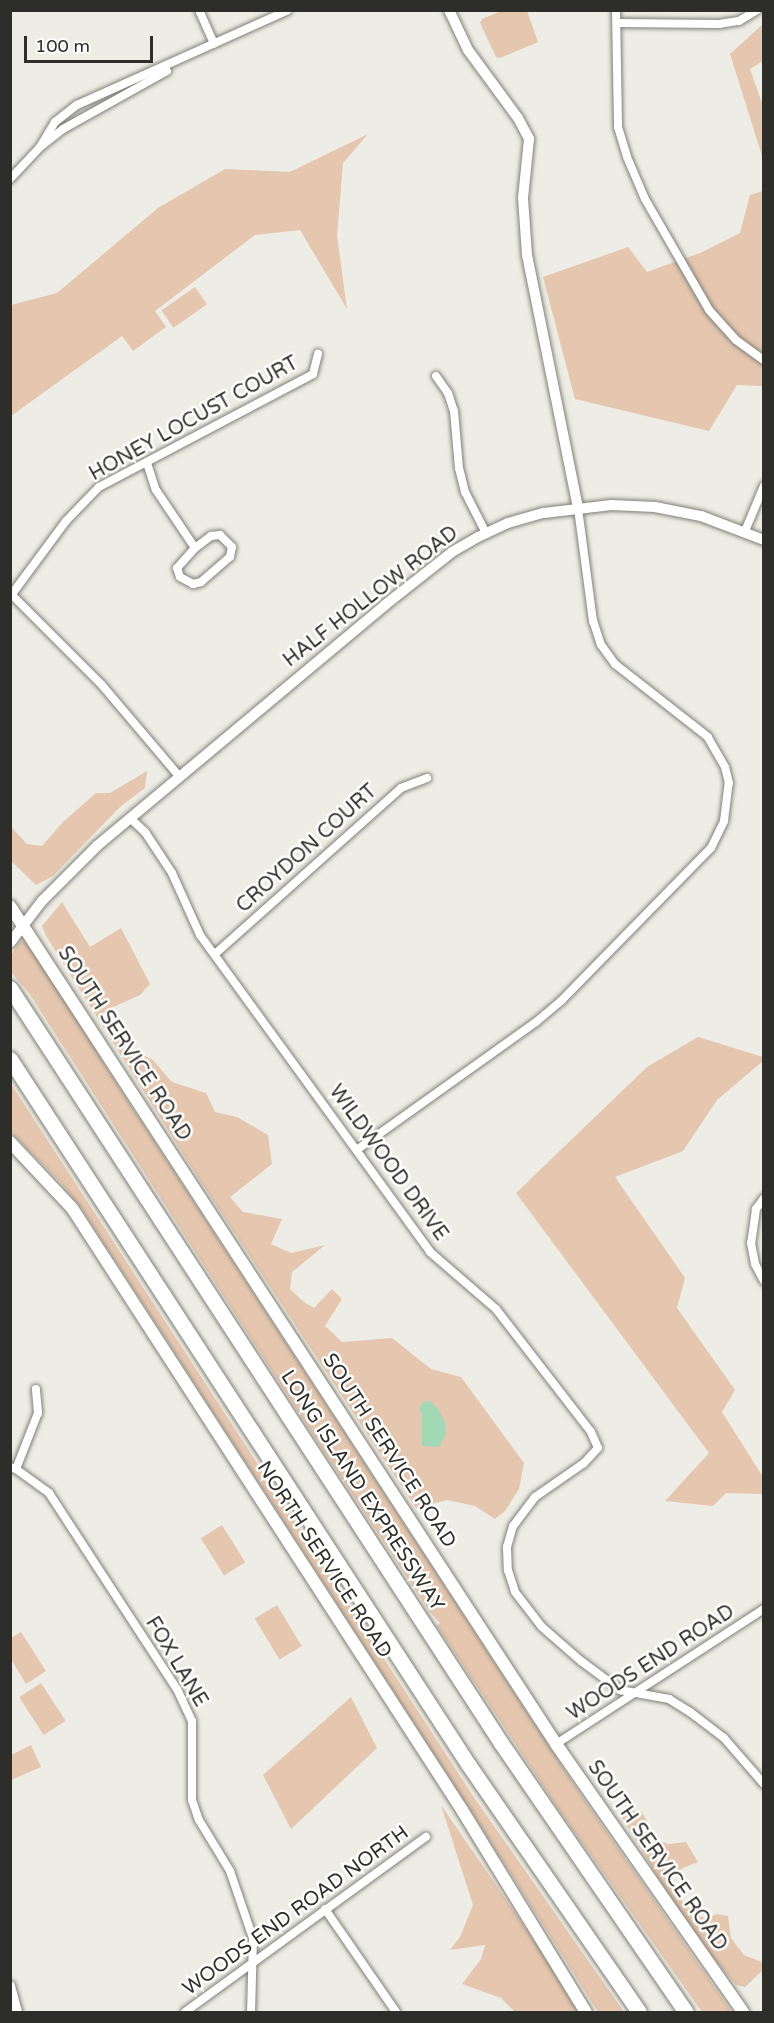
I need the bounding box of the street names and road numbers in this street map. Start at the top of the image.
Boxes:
street label: HONEY LOCUST COURT [85,351,303,487]
street label: HALF HOLLOW ROAD [279,521,463,673]
street label: CROYDON COURT [232,780,382,918]
street label: SOUTH SERVICE ROAD [52,942,196,1146]
street label: WILDWOOD DRIVE [323,1080,453,1246]
street label: SOUTH SERVICE ROAD [317,1349,461,1553]
street label: LONG ISLAND EXPRESSWAY [275,1366,449,1616]
street label: NORTH SERVICE ROAD [251,1457,397,1663]
street label: WOODS END ROAD [563,1600,739,1726]
street label: FOX LANE [140,1613,212,1711]
street label: SOUTH SERVICE ROAD [582,1756,732,1956]
street label: WOODS END ROAD NORTH [178,1821,414,2001]

